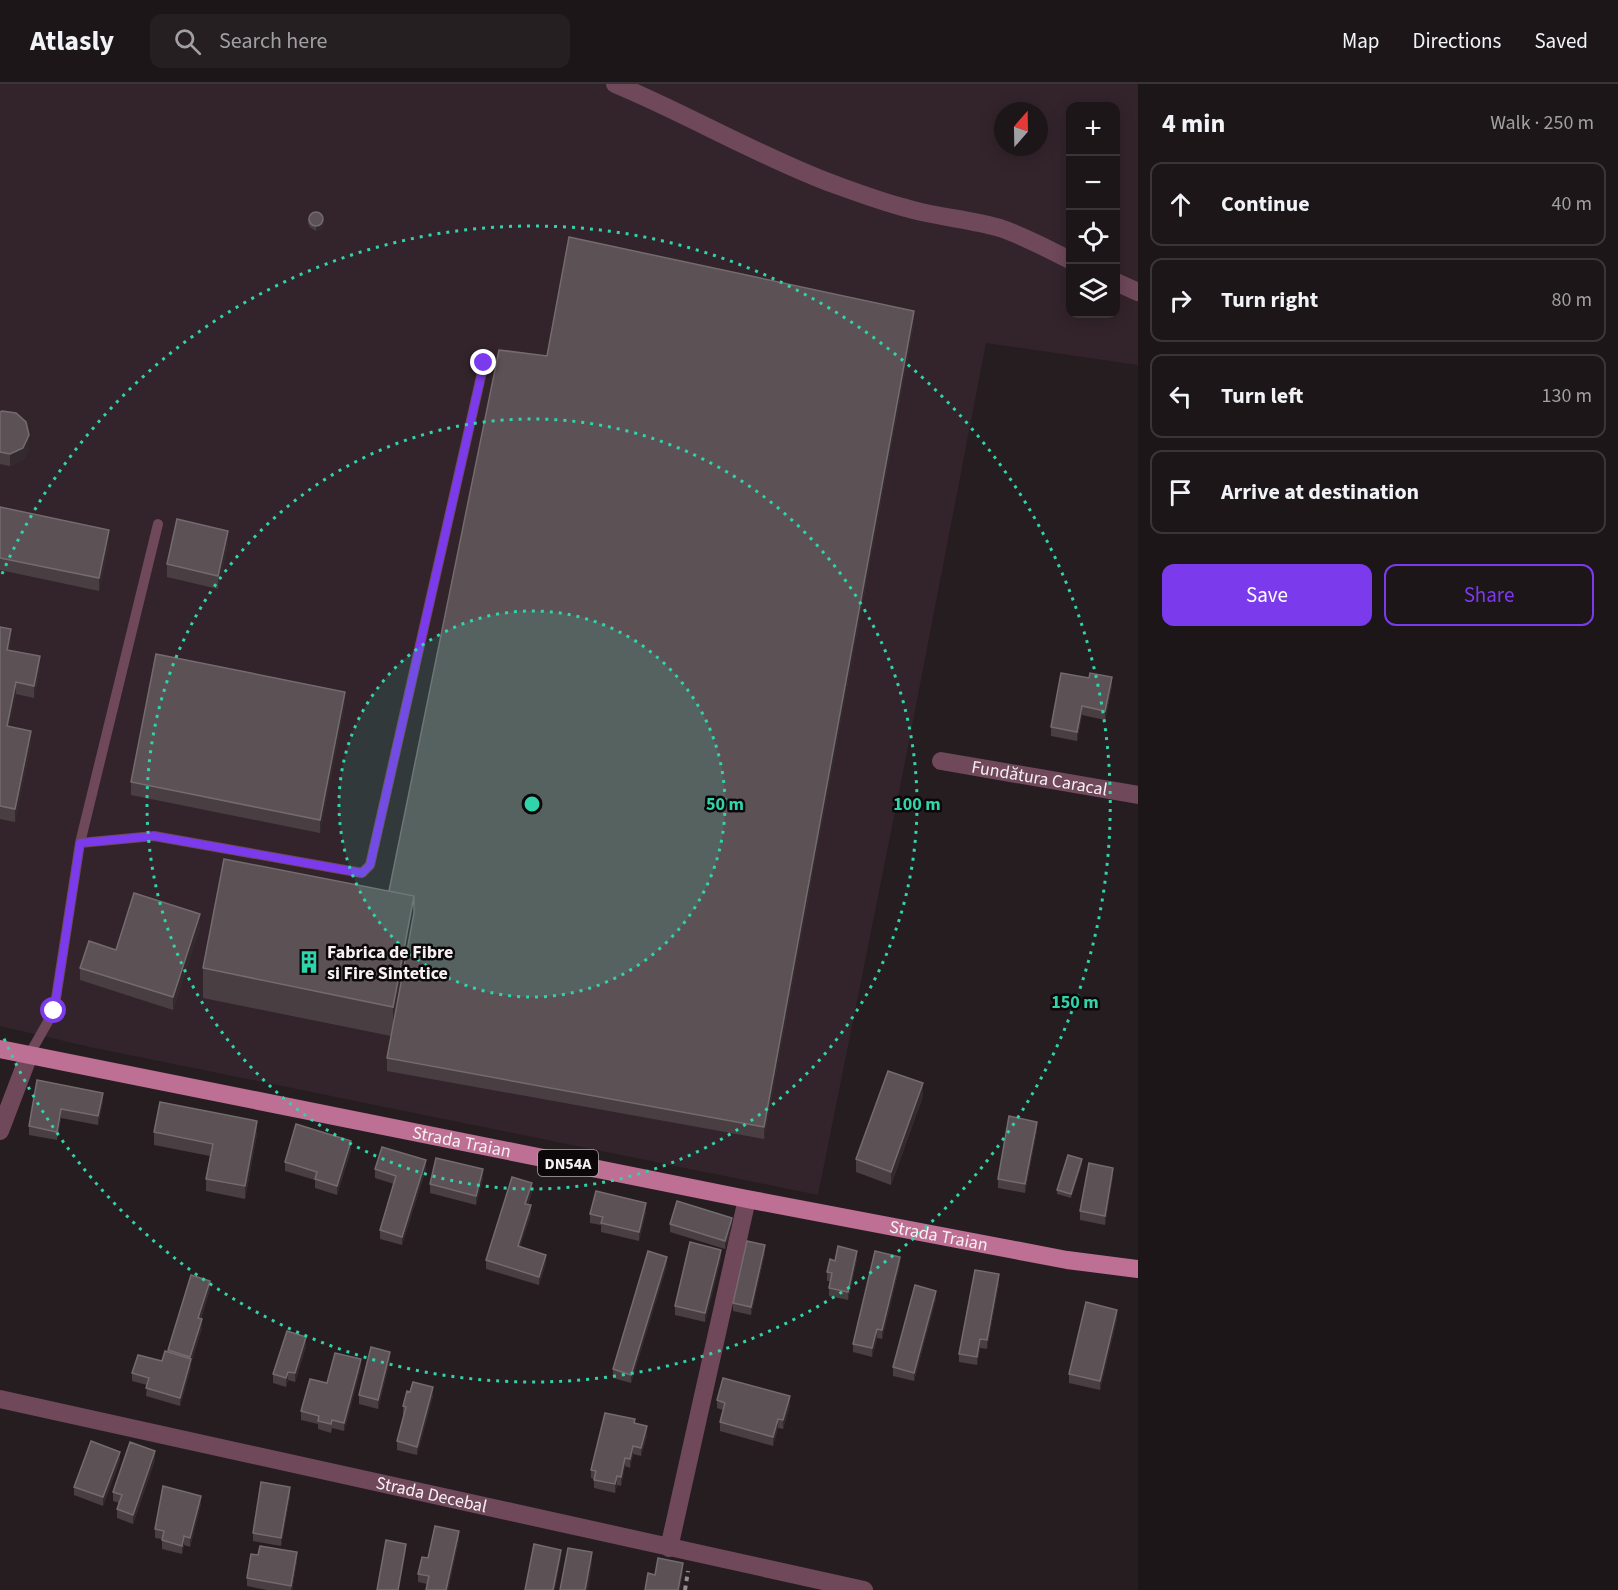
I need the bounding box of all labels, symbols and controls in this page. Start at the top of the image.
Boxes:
search box [150,14,570,68]
text: Atlasly [30,21,114,61]
icon: search [171,25,204,58]
text: Search here [219,25,328,57]
text: Map [1342,26,1380,56]
text: Directions [1413,26,1501,56]
text: Saved [1534,26,1588,56]
north arrow [994,102,1048,156]
map controls [1066,102,1120,318]
button: + [1066,102,1120,156]
text: 4 min [1162,105,1225,142]
text: Walk · 250 m [1490,109,1594,137]
button: − [1066,156,1120,210]
icon: ahead [1164,188,1197,221]
text: Continue [1221,188,1310,220]
text: 40 m [1552,190,1592,218]
button: locate [1066,210,1120,264]
button: layers [1066,264,1120,318]
icon: right [1164,284,1197,317]
text: Turn right [1221,284,1318,316]
text: 80 m [1552,286,1592,314]
route end [470,349,496,375]
icon: left [1164,380,1197,413]
text: Turn left [1221,380,1303,412]
text: 130 m [1542,382,1592,410]
icon: arrive [1164,476,1197,509]
text: Arrive at destination [1221,476,1419,508]
button: Save [1162,564,1372,626]
button: Share [1384,564,1594,626]
street label: Fundătura Caracal [970,754,1109,803]
text: 50 m [706,792,744,817]
text: 100 m [893,792,941,817]
centre of rings [522,794,542,814]
place label: Fabrica de Fibre si Fire Sintetice [327,940,453,986]
building icon: Fabrica de Fibre si Fire Sintetice [296,949,322,975]
text: 150 m [1051,990,1099,1015]
route start [40,997,66,1023]
street label: Strada Traian [410,1120,513,1164]
road number: DN54A [538,1150,598,1176]
street label: Strada Traian [887,1214,990,1258]
street label: Strada Decebal [374,1470,489,1519]

